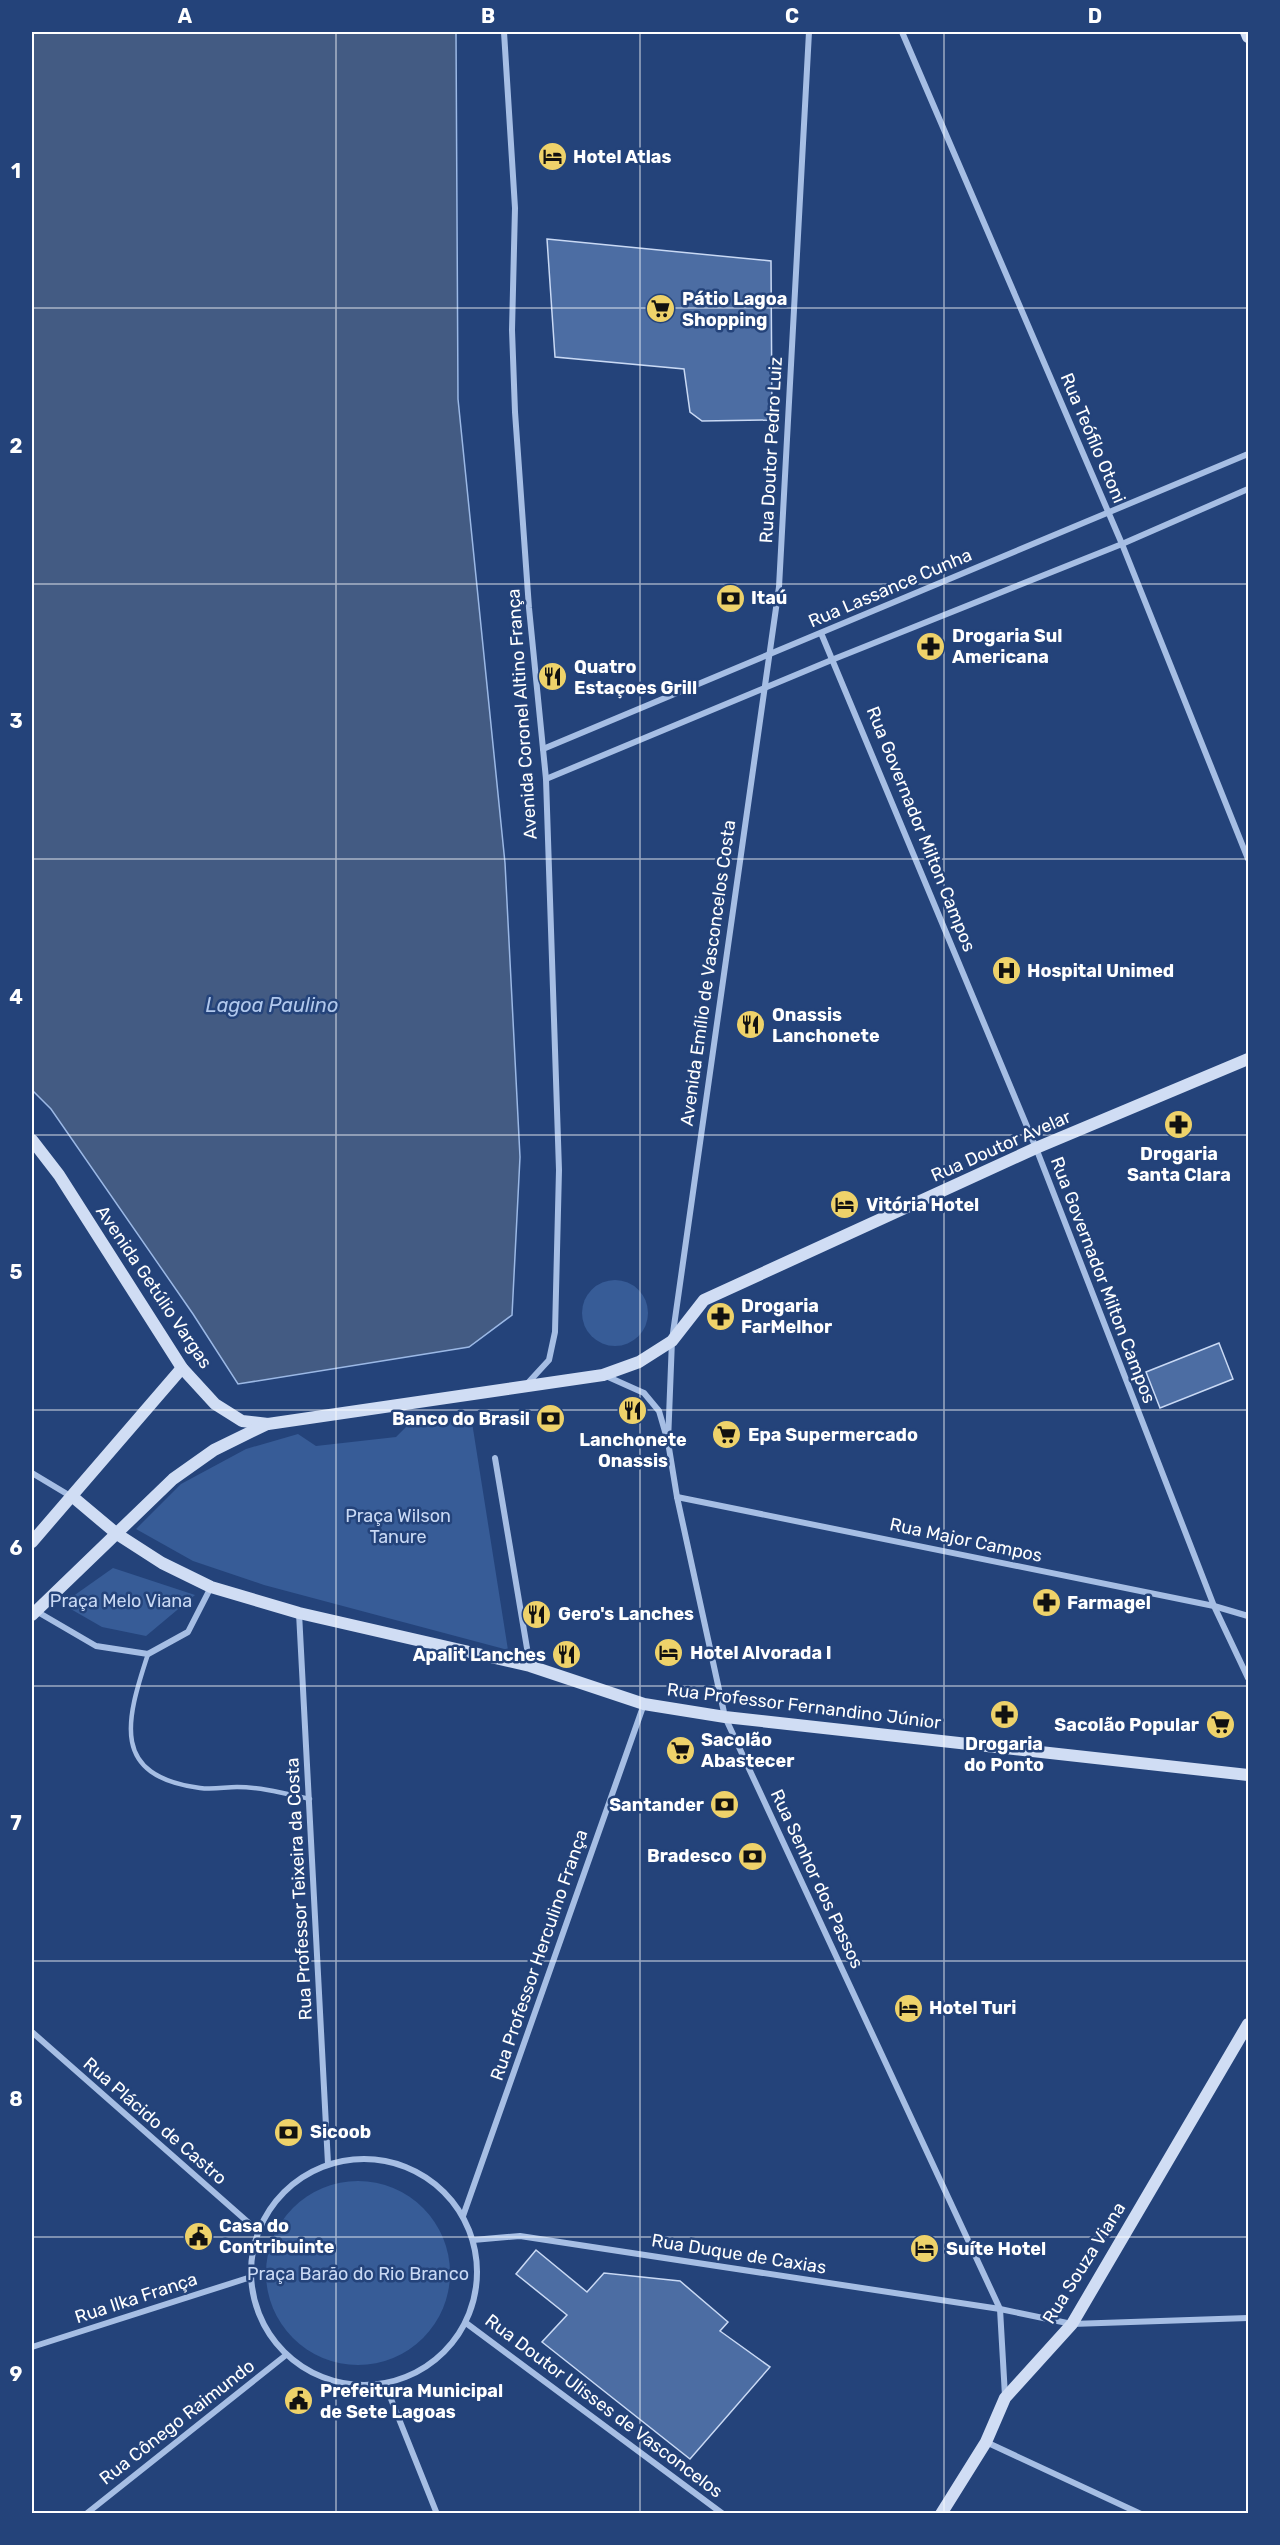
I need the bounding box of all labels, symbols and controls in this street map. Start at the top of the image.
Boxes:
text: A [178,4,193,28]
text: B [481,4,495,28]
text: C [785,4,799,28]
text: D [1088,4,1102,28]
hotel icon: Hotel Atlas [536,141,568,173]
place label: Hotel Atlas [573,146,671,168]
text: 1 [11,159,21,183]
place label: Pátio Lagoa Shopping [682,288,787,331]
supermarket icon: Pátio Lagoa Shopping [645,293,677,325]
street label: Rua Doutor Pedro Luiz [755,356,787,544]
street label: Rua Teófilo Otoni [1056,370,1130,506]
text: 2 [10,434,23,458]
street label: Rua Lassance Cunha [805,544,975,632]
bank icon: Itaú [714,582,746,614]
place label: Itaú [751,587,787,609]
street label: Avenida Coronel Altino França [502,588,542,840]
place label: Drogaria Sul Americana [952,625,1062,668]
pharmacy icon: Drogaria Sul Americana [915,630,947,662]
place label: Quatro Estaçoes Grill [574,656,697,699]
restaurant icon: Quatro Estaçoes Grill [537,661,569,693]
street label: Rua Governador Milton Campos [862,703,980,955]
text: 3 [9,709,23,733]
street label: Avenida Emílio de Vasconcelos Costa [676,819,740,1127]
hospital icon: Hospital Unimed [990,955,1022,987]
place label: Hospital Unimed [1027,960,1174,982]
text: 4 [9,985,23,1009]
water label: Lagoa Paulino [206,993,338,1017]
place label: Onassis Lanchonete [772,1004,880,1047]
restaurant icon: Onassis Lanchonete [735,1009,767,1041]
street label: Rua Doutor Avelar [928,1105,1074,1187]
pharmacy icon: Drogaria Santa Clara [1163,1109,1195,1141]
place label: Drogaria Santa Clara [1127,1143,1231,1186]
street label: Rua Governador Milton Campos [1046,1154,1160,1406]
hotel icon: Vitória Hotel [829,1189,861,1221]
place label: Vitória Hotel [866,1194,979,1216]
street label: Avenida Getúlio Vargas [91,1201,217,1373]
text: 5 [10,1260,23,1284]
place label: Drogaria FarMelhor [741,1295,832,1338]
pharmacy icon: Drogaria FarMelhor [704,1300,736,1332]
restaurant icon: Lanchonete Onassis [617,1395,649,1427]
bank icon: Banco do Brasil [535,1403,567,1435]
place label: Banco do Brasil [392,1408,530,1430]
supermarket icon: Epa Supermercado [711,1419,743,1451]
place label: Epa Supermercado [748,1424,918,1446]
place label: Lanchonete Onassis [579,1429,687,1472]
park label: Praça Wilson Tanure [345,1505,451,1548]
street label: Rua Major Campos [888,1513,1044,1567]
text: 6 [9,1536,23,1560]
pharmacy icon: Farmagel [1030,1587,1062,1619]
park label: Praça Melo Viana [50,1590,192,1612]
place label: Farmagel [1067,1592,1151,1614]
restaurant icon: Gero's Lanches [521,1598,553,1630]
place label: Gero's Lanches [558,1603,694,1625]
hotel icon: Hotel Alvorada I [653,1637,685,1669]
restaurant icon: Apalit Lanches [551,1639,583,1671]
place label: Hotel Alvorada I [690,1642,832,1664]
place label: Apalit Lanches [413,1644,546,1666]
street label: Rua Professor Fernandino Júnior [666,1678,943,1734]
pharmacy icon: Drogaria do Ponto [988,1699,1020,1731]
supermarket icon: Sacolão Popular [1204,1709,1236,1741]
place label: Sacolão Popular [1054,1714,1199,1736]
place label: Sacolão Abastecer [701,1729,794,1772]
place label: Drogaria do Ponto [964,1733,1044,1776]
supermarket icon: Sacolão Abastecer [664,1734,696,1766]
street label: Rua Professor Teixeira da Costa [281,1757,317,2021]
street label: Rua Senhor dos Passos [766,1786,868,1972]
bank icon: Santander [709,1789,741,1821]
place label: Santander [609,1794,704,1816]
text: 7 [10,1811,22,1835]
street label: Rua Professor Herculino França [486,1827,592,2083]
bank icon: Bradesco [737,1840,769,1872]
place label: Bradesco [647,1845,732,1867]
hotel icon: Hotel Turi [892,1992,924,2024]
place label: Hotel Turi [929,1997,1016,2019]
street label: Rua Plácido de Castro [79,2053,231,2189]
text: 8 [9,2087,23,2111]
bank icon: Sicoob [273,2116,305,2148]
place label: Sicoob [310,2121,371,2143]
street label: Rua Souza Viana [1038,2198,1130,2328]
place label: Casa do Contribuinte [219,2215,335,2258]
public building icon: Casa do Contribuinte [182,2220,214,2252]
street label: Rua Duque de Caxias [650,2229,828,2279]
hotel icon: Suíte Hotel [909,2233,941,2265]
place label: Suíte Hotel [946,2238,1046,2260]
park label: Praça Barão do Rio Branco [247,2263,469,2285]
street label: Rua Ilka França [72,2268,200,2328]
street label: Rua Doutor Ulisses de Vasconcelos [481,2309,727,2503]
street label: Rua Cônego Raimundo [95,2355,259,2489]
text: 9 [10,2362,23,2386]
place label: Prefeitura Municipal de Sete Lagoas [320,2380,503,2423]
public building icon: Prefeitura Municipal de Sete Lagoas [283,2385,315,2417]

